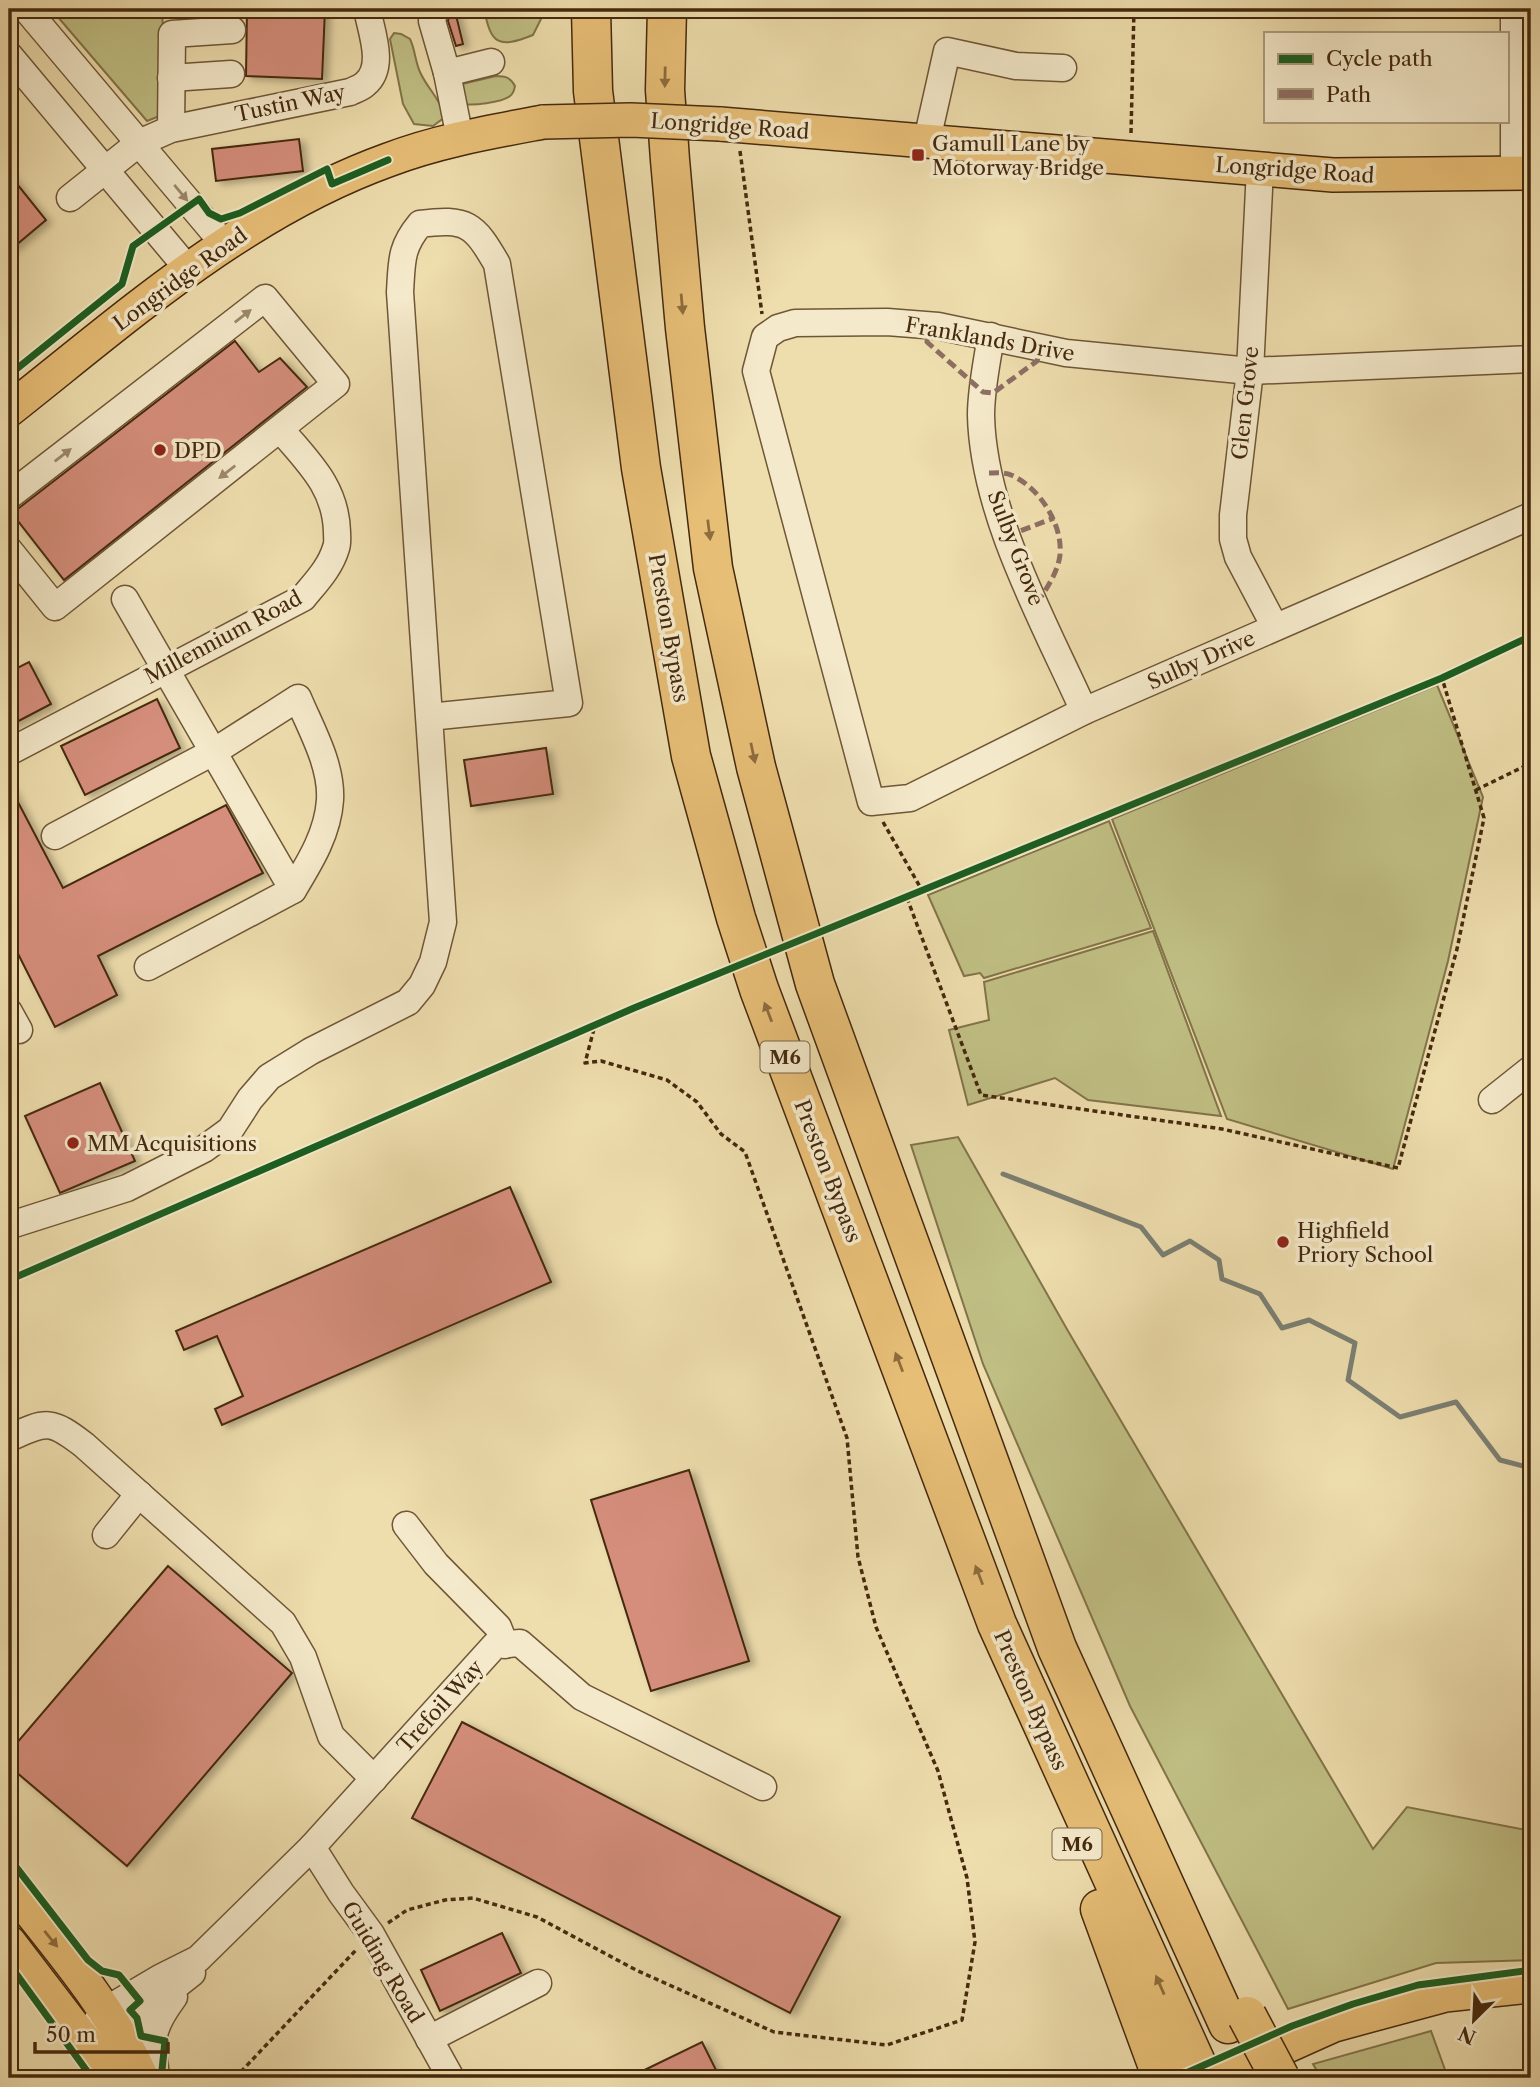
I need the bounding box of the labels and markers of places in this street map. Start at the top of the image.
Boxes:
place label: Gamull Lane by Motorway Bridge [932,131,1104,180]
marker: Gamull Lane by Motorway Bridge [910,147,926,163]
place label: DPD [174,438,222,463]
marker: DPD [152,442,168,458]
place label: MM Acquisitions [87,1131,257,1156]
marker: MM Acquisitions [65,1135,81,1151]
place label: Highfield Priory School [1297,1218,1433,1267]
marker: Highfield Priory School [1275,1234,1291,1250]

